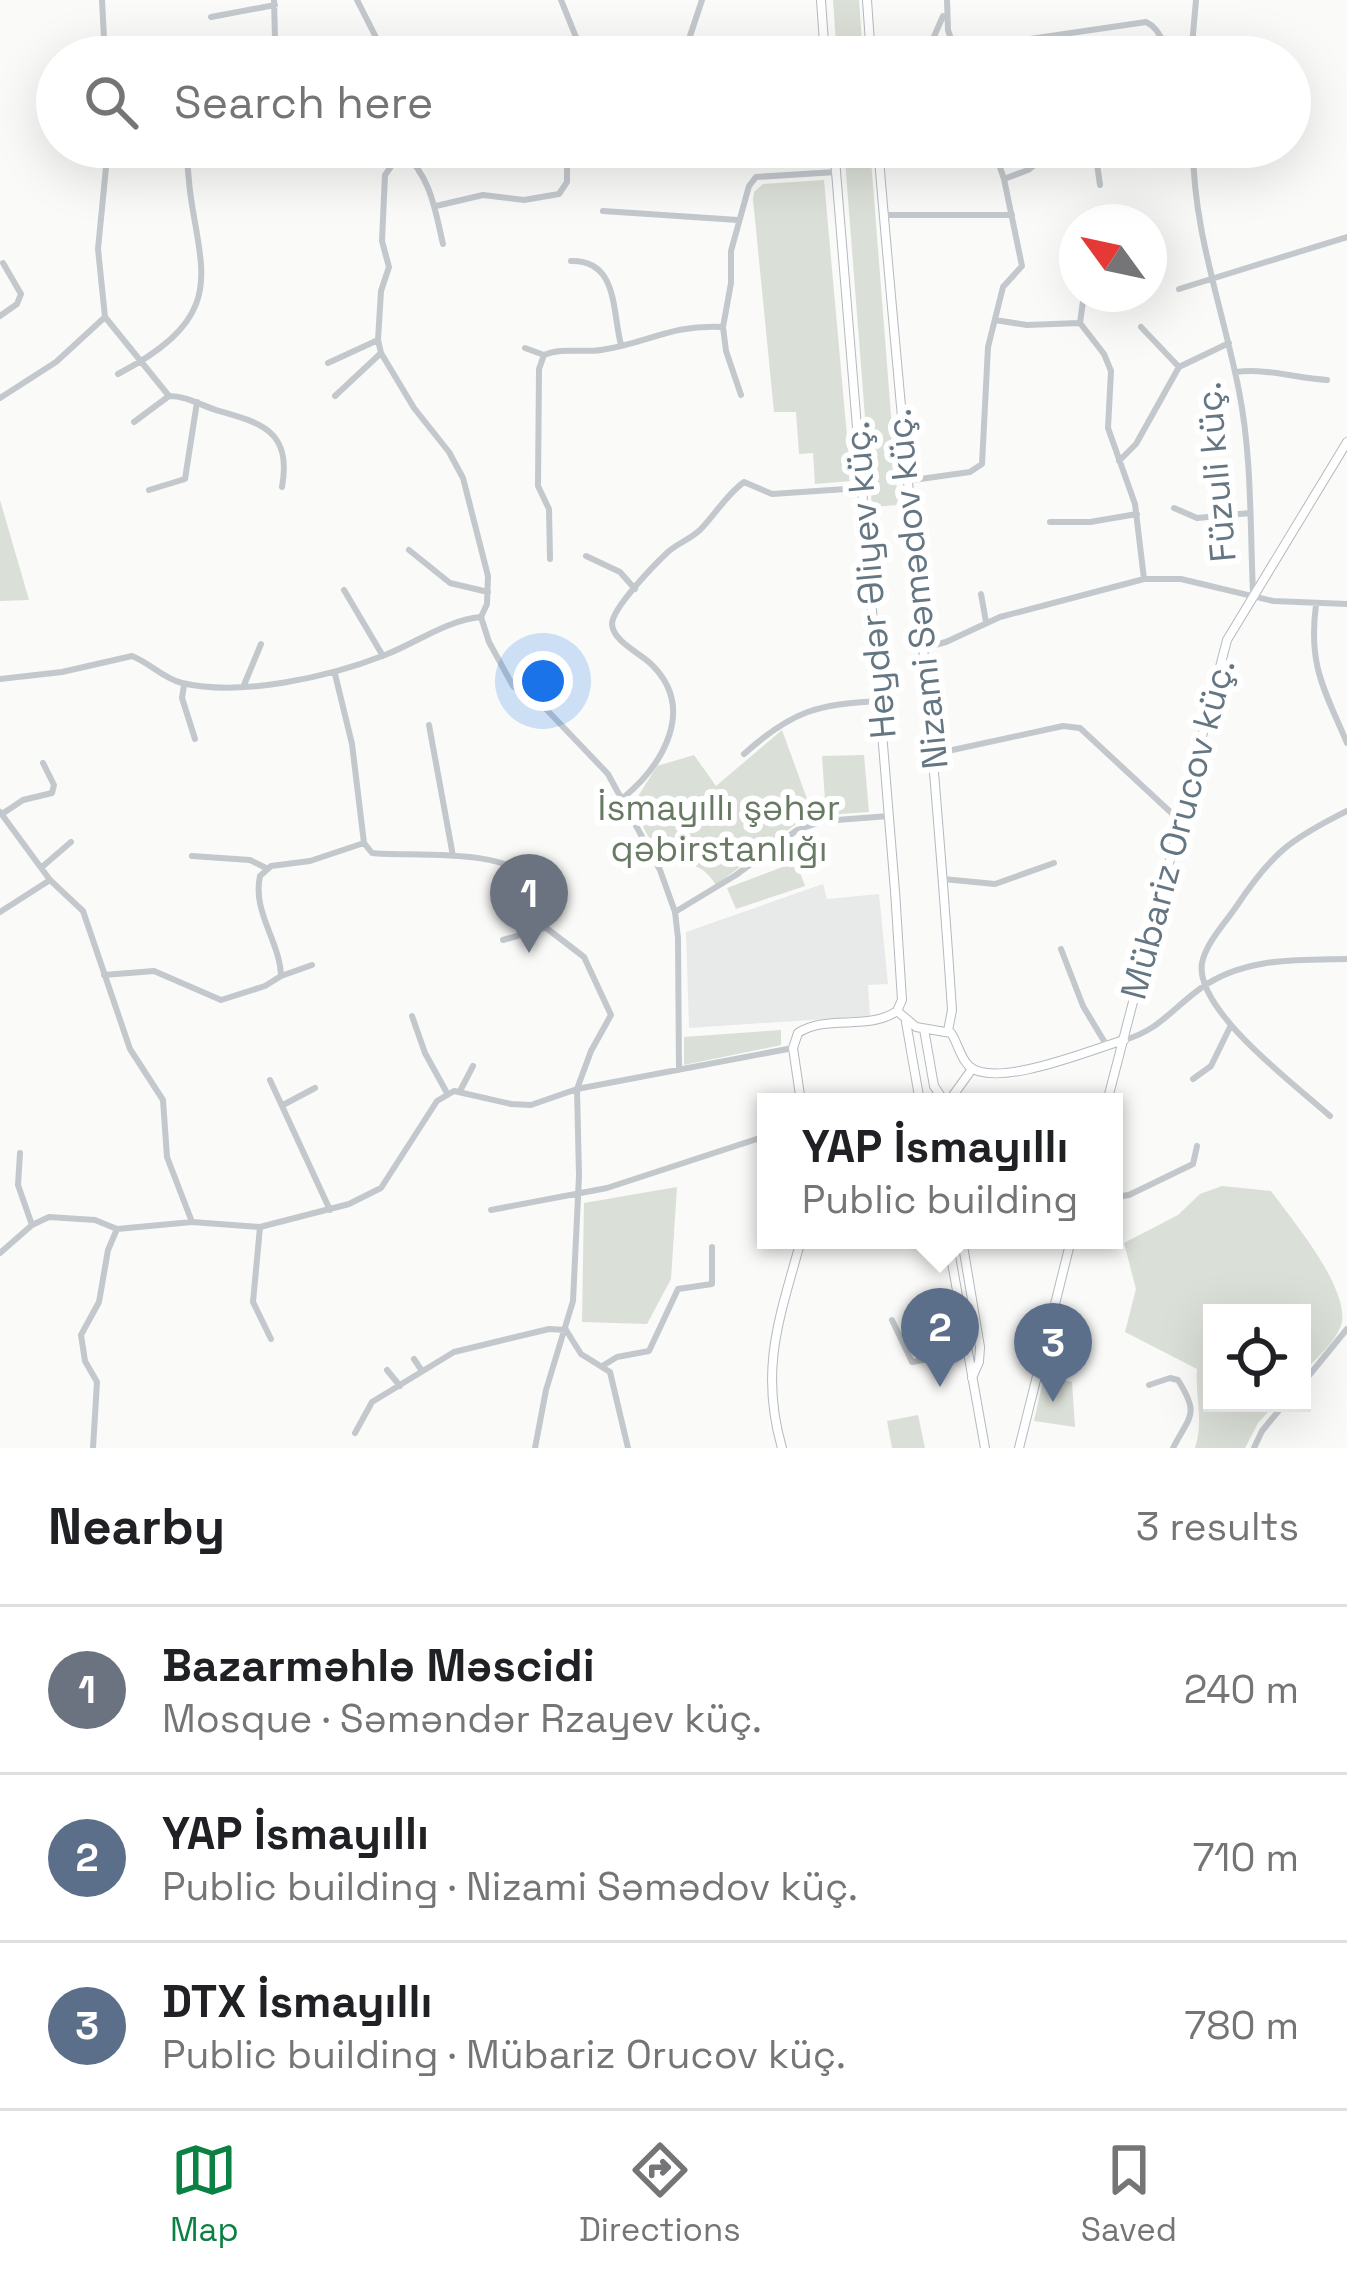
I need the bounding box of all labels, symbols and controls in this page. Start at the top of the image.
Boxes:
search box [36,36,1311,168]
icon: search [78,69,144,135]
text: Search here [174,74,433,131]
north arrow [1059,204,1167,312]
street label: Füzuli küç. [1185,380,1247,564]
street label: Nizami Səmədov küç. [875,407,959,771]
street label: Heydər Əliyev küç. [833,419,907,741]
your location [513,651,573,711]
street label: Mübariz Orucov küç. [1110,654,1246,1004]
park label: İsmayıllı şəhər qəbirstanlığı [598,785,840,872]
pin: 1 [490,854,568,953]
popup [757,1093,1123,1249]
text: YAP İsmayıllı [802,1118,1069,1175]
text: Public building [802,1175,1078,1224]
pin: 2 [901,1288,979,1387]
pin: 3 [1014,1303,1092,1402]
map controls [1203,1304,1311,1412]
button: locate [1203,1304,1311,1412]
text: Nearby [48,1494,225,1559]
text: 3 results [1136,1502,1299,1551]
text: Bazarməhlə Məscidi [162,1637,595,1694]
text: 1 [78,1665,96,1714]
text: 240 m [1184,1665,1299,1714]
text: Mosque · Səməndər Rzayev küç. [162,1694,762,1743]
text: YAP İsmayıllı [162,1805,429,1862]
text: 2 [75,1833,99,1882]
text: 710 m [1193,1833,1299,1882]
text: Public building · Nizami Səmədov küç. [162,1862,858,1911]
text: DTX İsmayıllı [162,1973,432,2030]
text: 3 [75,2001,99,2050]
text: 780 m [1184,2001,1299,2050]
text: Public building · Mübariz Orucov küç. [162,2030,846,2079]
tab: Map [170,2137,239,2251]
tab: Directions [579,2137,741,2251]
tab: Saved [1081,2137,1177,2251]

